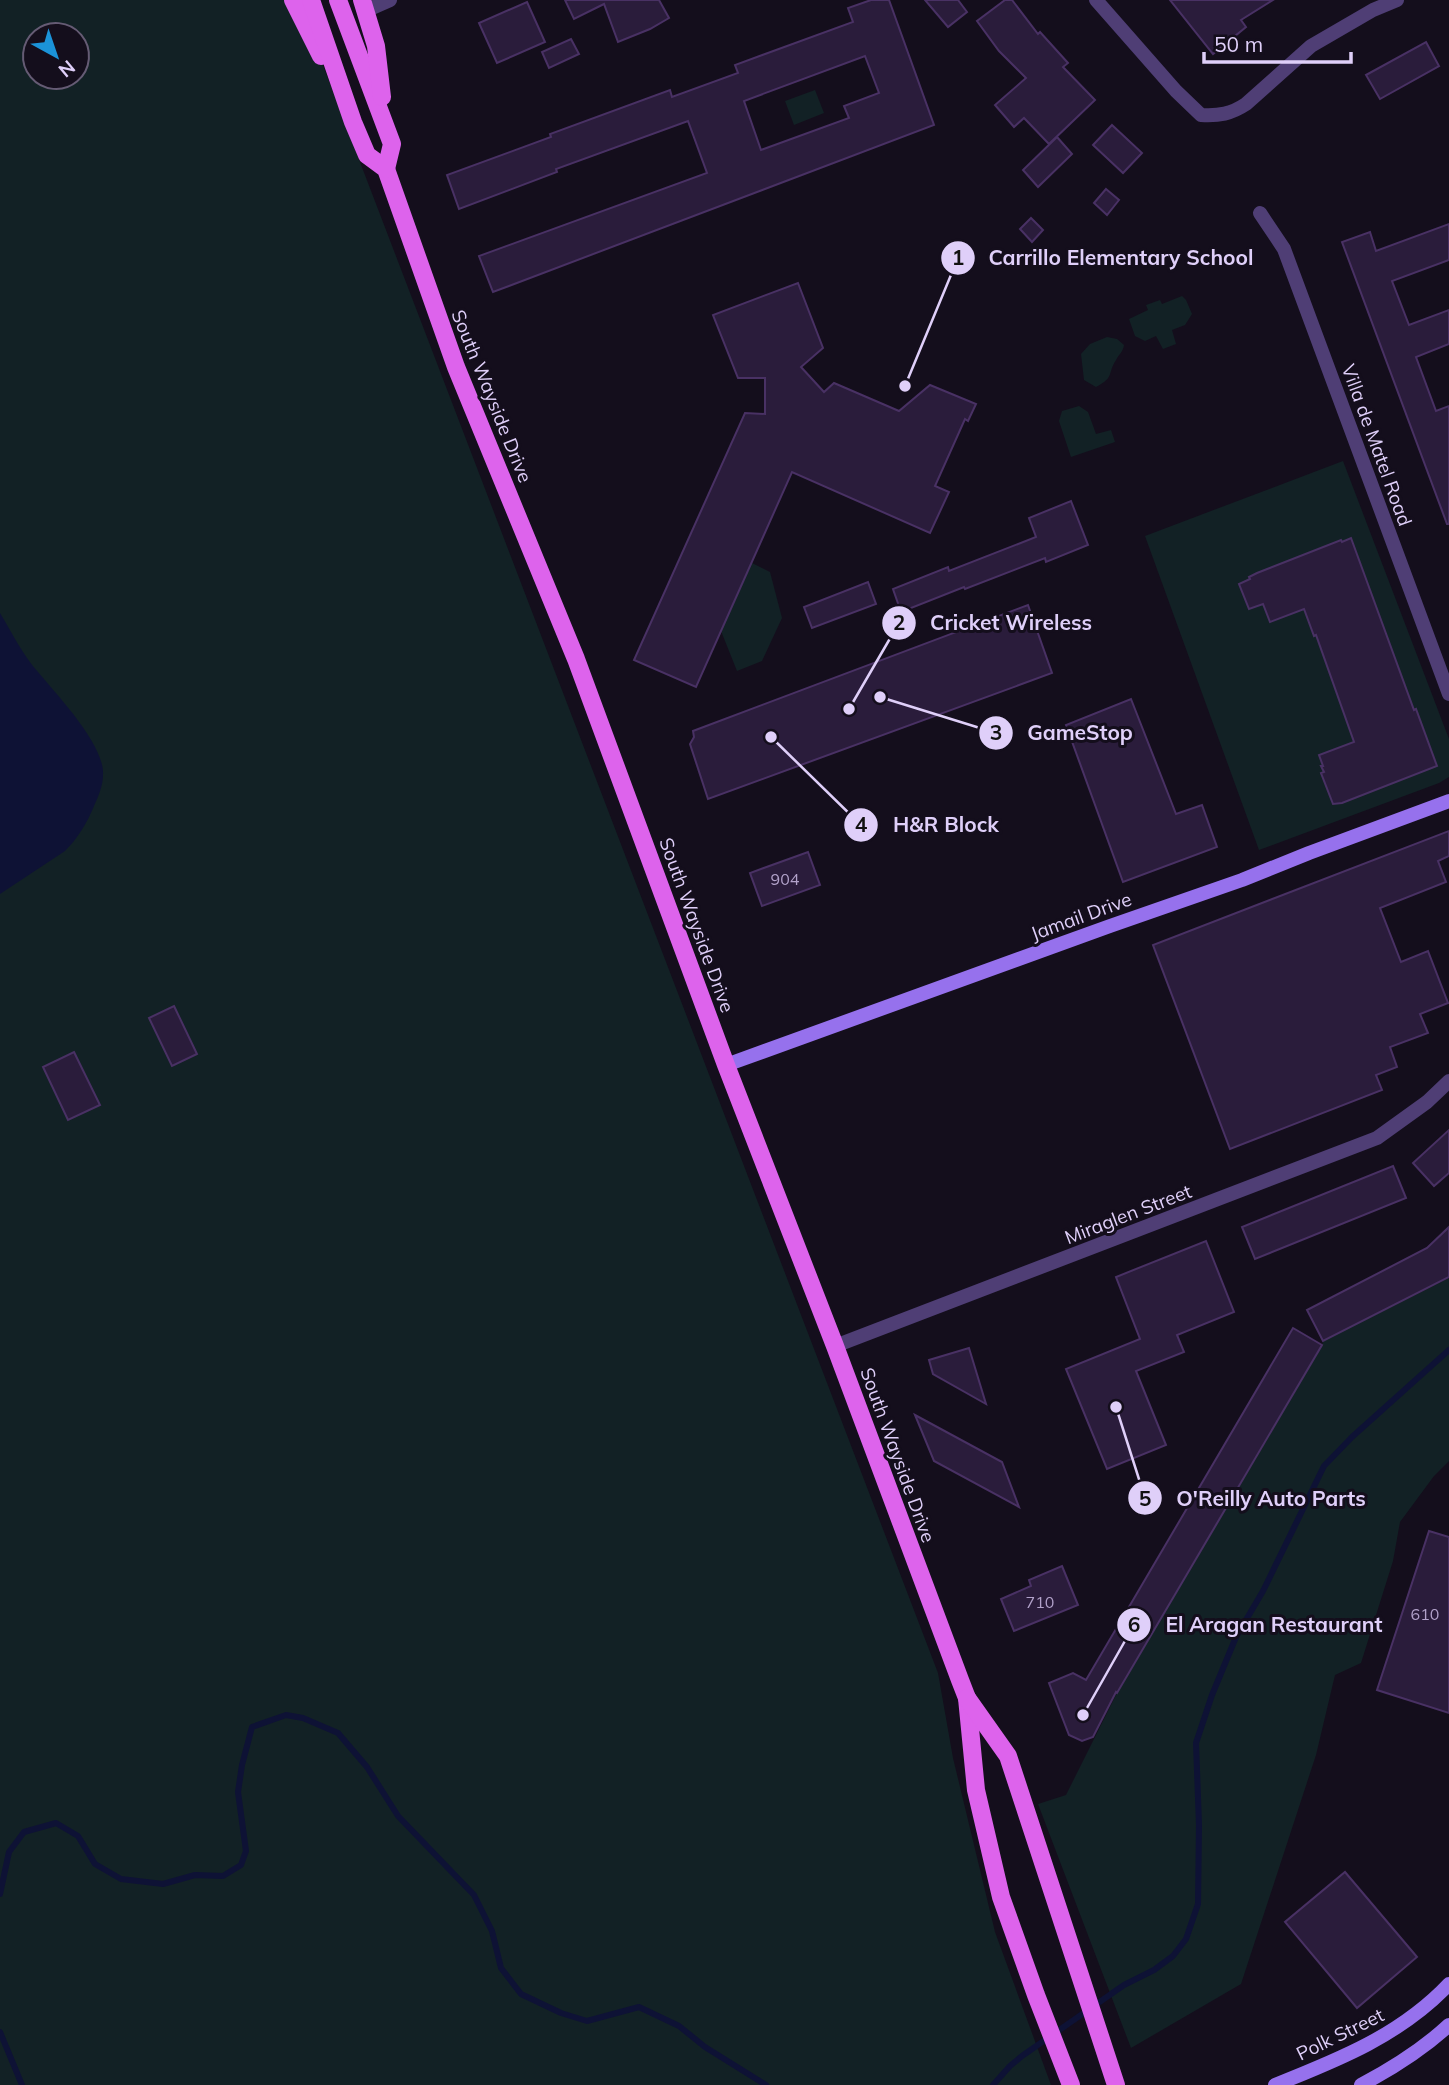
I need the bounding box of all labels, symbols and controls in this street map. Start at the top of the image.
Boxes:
north arrow [21,21,91,91]
scale bar [1204,21,1351,65]
text: 50 m [1214,31,1263,57]
text: N [54,55,80,83]
callout: Carrillo Elementary School [940,237,1268,279]
text: 1 [952,244,964,270]
text: Carrillo Elementary School [989,244,1253,270]
street label: South Wayside Drive [446,306,538,486]
street label: Villa de Matel Road [1337,361,1417,529]
callout: Cricket Wireless [881,602,1106,644]
text: 2 [893,609,905,635]
text: Cricket Wireless [930,609,1092,635]
callout: GameStop [978,712,1147,754]
text: 3 [990,719,1002,745]
text: GameStop [1027,719,1133,745]
callout: H&R Block [844,804,1012,846]
text: 4 [855,811,868,837]
text: H&R Block [893,811,999,837]
street label: South Wayside Drive [654,834,740,1016]
house number: 904 [771,869,800,889]
street label: Jamail Drive [1027,887,1135,945]
street label: Miraglen Street [1061,1179,1195,1249]
street label: South Wayside Drive [855,1364,941,1546]
callout: O'Reilly Auto Parts [1127,1477,1379,1519]
text: 5 [1139,1485,1151,1511]
text: O'Reilly Auto Parts [1176,1485,1366,1511]
house number: 710 [1026,1592,1054,1612]
callout: El Aragan Restaurant [1116,1604,1396,1646]
house number: 610 [1411,1604,1439,1624]
text: 6 [1128,1611,1140,1637]
text: El Aragan Restaurant [1166,1611,1382,1637]
street label: Polk Street [1292,2002,1388,2066]

